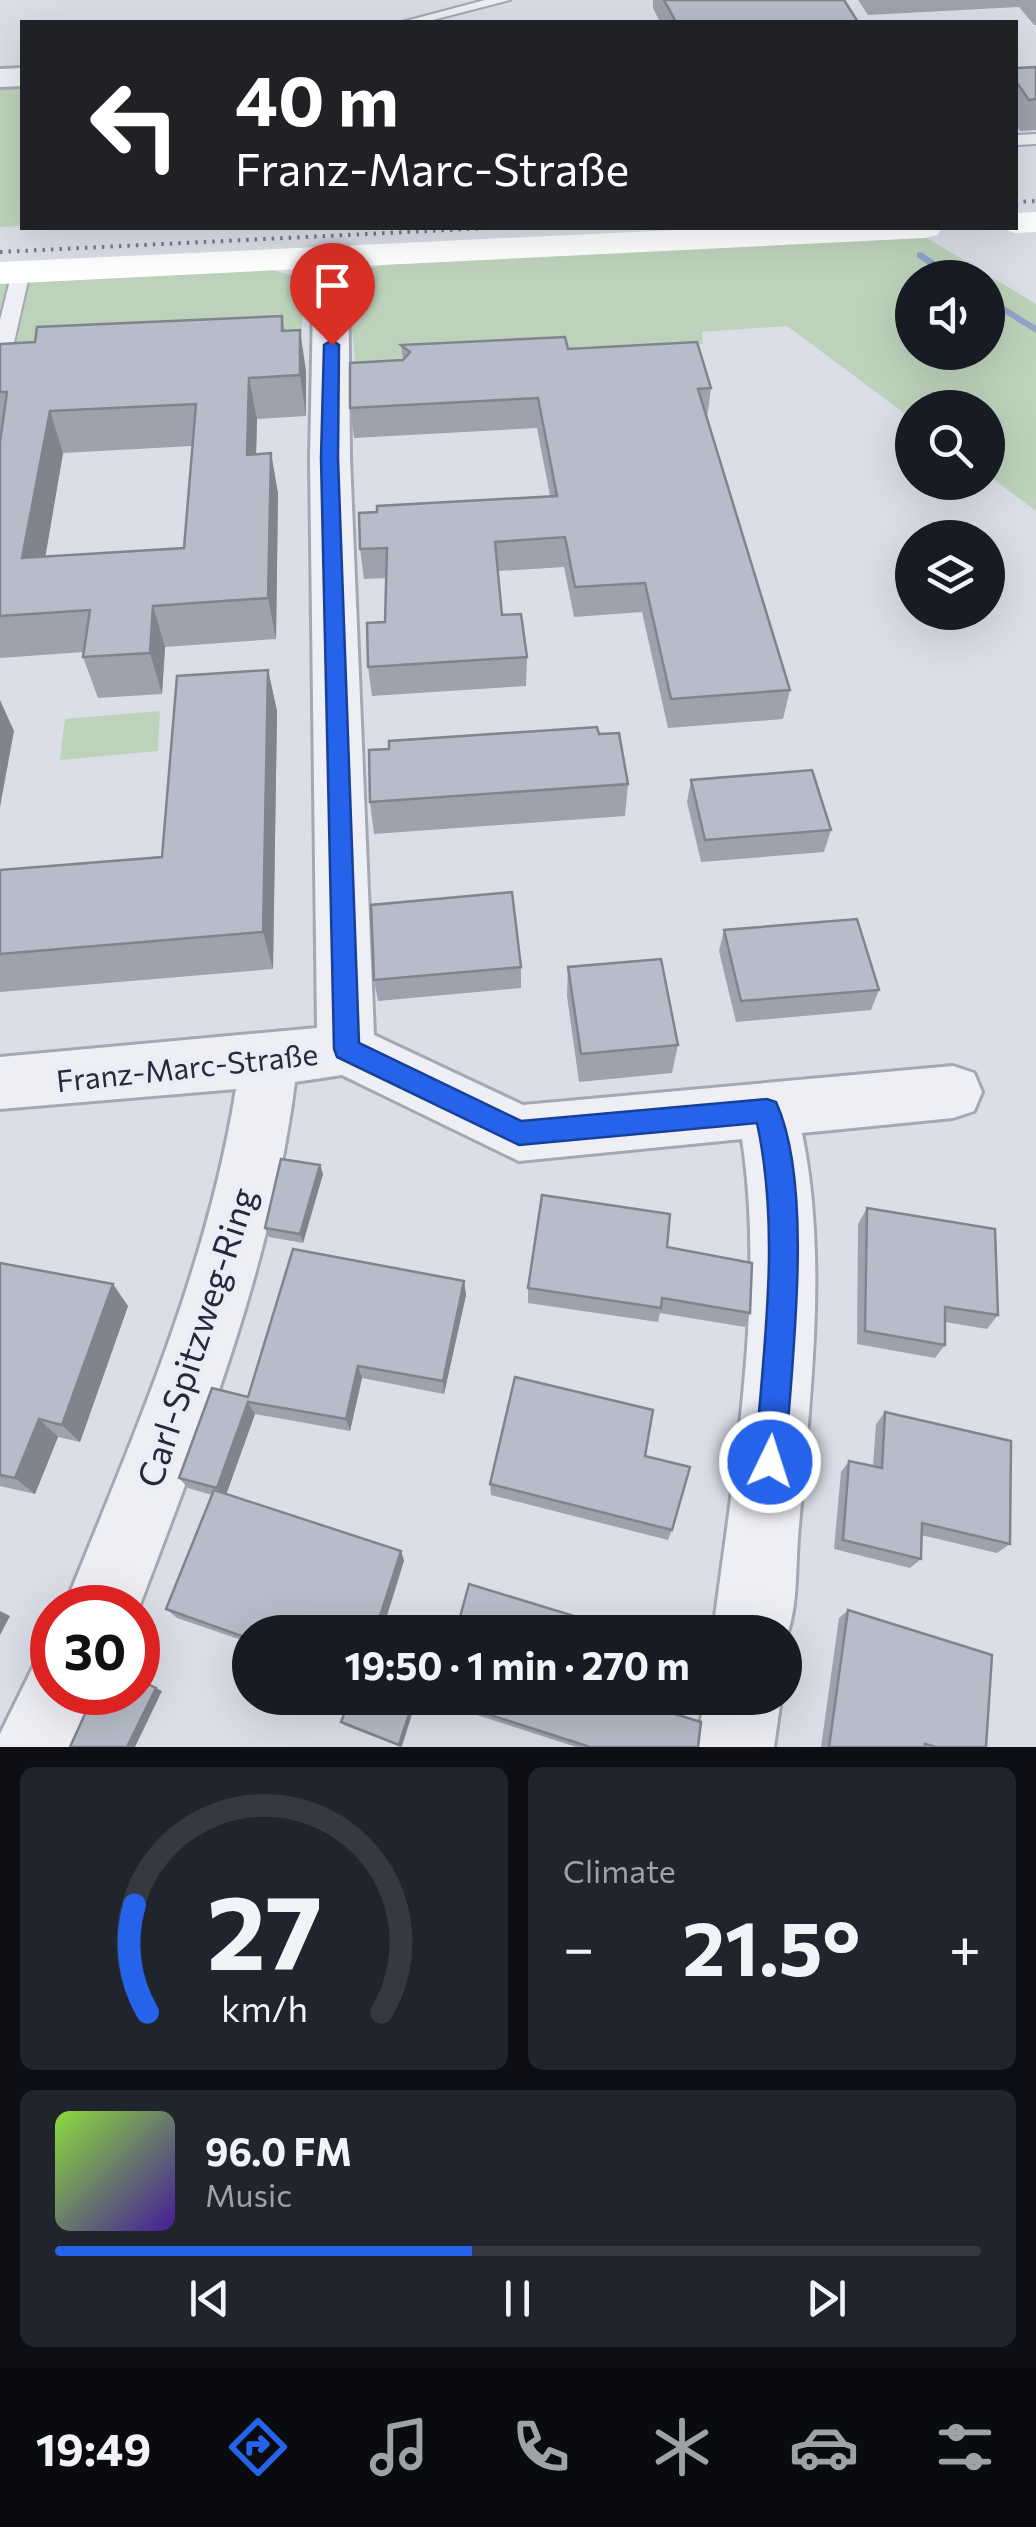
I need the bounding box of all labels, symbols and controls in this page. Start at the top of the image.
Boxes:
text: 40 m [235,55,399,140]
icon: left [70,60,200,190]
text: Franz-Marc-Straße [235,140,629,195]
pin [290,243,375,346]
icon: arrive [305,258,360,313]
map controls [895,260,1005,630]
button: sound [895,260,1005,370]
button: search [895,390,1005,500]
button: layers [895,520,1005,630]
street label: Franz-Marc-Straße [54,1034,320,1098]
street label: Carl-Spitzweg-Ring [126,1182,264,1492]
position arrow [718,1410,822,1514]
speed limit sign: 30 [30,1585,160,1715]
text: 19:50 · 1 min · 270 m [344,1641,690,1688]
text: Climate [563,1850,676,1890]
text: 27 [206,1864,322,1991]
text: 21.5° [682,1900,861,1991]
text: − [563,1912,594,1979]
text: + [949,1912,981,1979]
text: km/h [221,1986,307,2029]
text: 96.0 FM [205,2127,352,2174]
text: Music [205,2174,292,2214]
icon: previous [182,2271,237,2326]
icon: pause [490,2271,545,2326]
icon: next [799,2271,854,2326]
icon: directions [223,2412,293,2482]
icon: music [364,2412,434,2482]
icon: phone [506,2412,576,2482]
icon: climate [647,2412,717,2482]
icon: car [789,2412,859,2482]
icon: filters [930,2412,1000,2482]
text: 19:49 [36,2420,151,2475]

